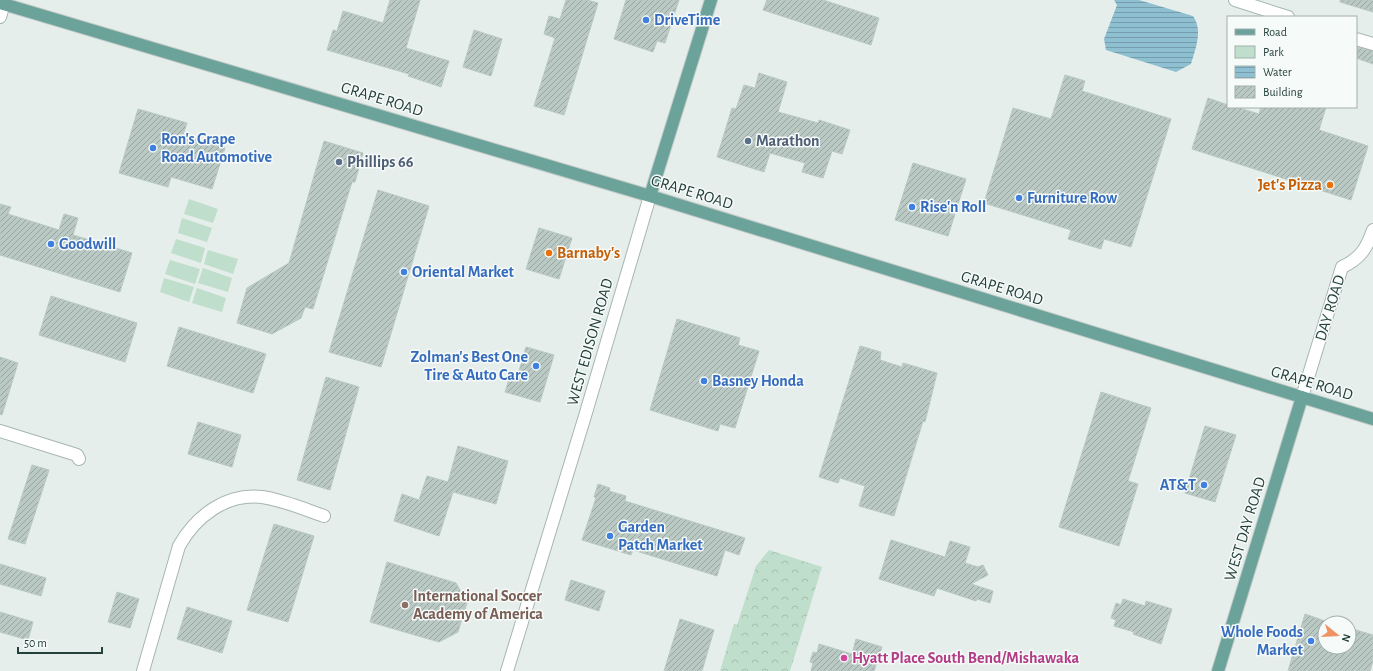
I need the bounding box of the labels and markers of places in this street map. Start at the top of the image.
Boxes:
place label: DriveTime [654,12,721,28]
marker: DriveTime [641,15,651,25]
place label: Ron's Grape Road Automotive [161,131,272,165]
place label: Marathon [756,133,820,149]
marker: Marathon [743,136,753,146]
marker: Ron's Grape Road Automotive [148,143,158,153]
place label: Phillips 66 [347,154,414,170]
marker: Phillips 66 [334,157,344,167]
place label: Jet's Pizza [1258,177,1322,193]
marker: Jet's Pizza [1325,180,1335,190]
place label: Furniture Row [1027,190,1118,206]
marker: Furniture Row [1014,193,1024,203]
place label: Rise'n Roll [920,199,986,215]
marker: Rise'n Roll [907,202,917,212]
place label: Goodwill [59,236,116,252]
marker: Goodwill [46,239,56,249]
place label: Barnaby's [557,245,620,262]
marker: Barnaby's [544,248,554,258]
place label: Oriental Market [412,264,515,280]
marker: Oriental Market [399,267,409,277]
place label: Zolman's Best One Tire & Auto Care [411,349,528,383]
marker: Zolman's Best One Tire & Auto Care [531,361,541,371]
place label: Basney Honda [712,373,804,390]
marker: Basney Honda [699,376,709,386]
place label: AT&T [1160,477,1196,493]
marker: AT&T [1199,480,1209,490]
place label: Garden Patch Market [618,519,703,553]
marker: Garden Patch Market [605,531,615,541]
place label: International Soccer Academy of America [413,588,543,623]
marker: International Soccer Academy of America [400,600,410,610]
place label: Whole Foods Market [1221,624,1304,658]
marker: Whole Foods Market [1306,636,1316,646]
place label: Hyatt Place South Bend/Mishawaka [852,650,1079,667]
marker: Hyatt Place South Bend/Mishawaka [839,653,849,663]

